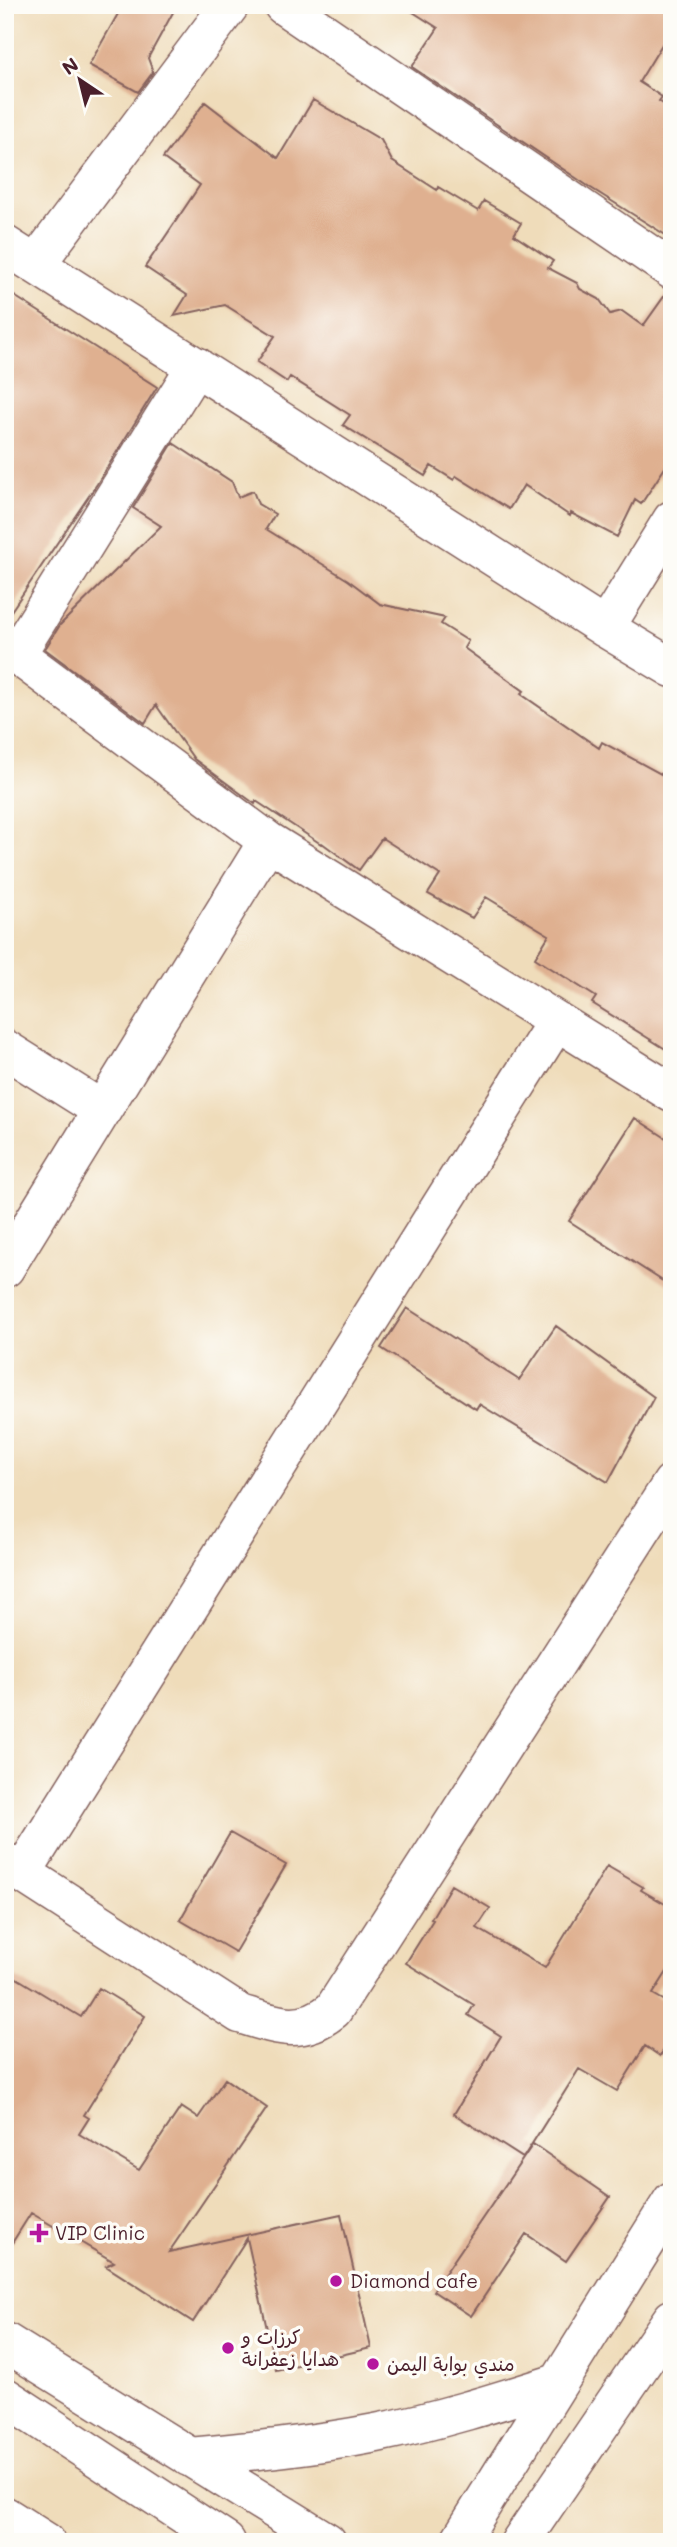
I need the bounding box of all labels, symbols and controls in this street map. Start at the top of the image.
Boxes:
north arrow [46,46,116,116]
text: N [57,51,83,80]
place label: VIP Clinic [55,2220,145,2245]
marker: VIP Clinic [29,2223,49,2243]
place label: Diamond cafe [350,2268,478,2293]
marker: Diamond cafe [328,2273,344,2289]
place label: كرزات و هدايا زعفرانة [240,2324,339,2371]
marker: كرزات و هدايا زعفرانة [220,2340,236,2356]
place label: مندي بوابة اليمن [387,2351,515,2379]
marker: مندي بوابة اليمن [365,2356,381,2372]

